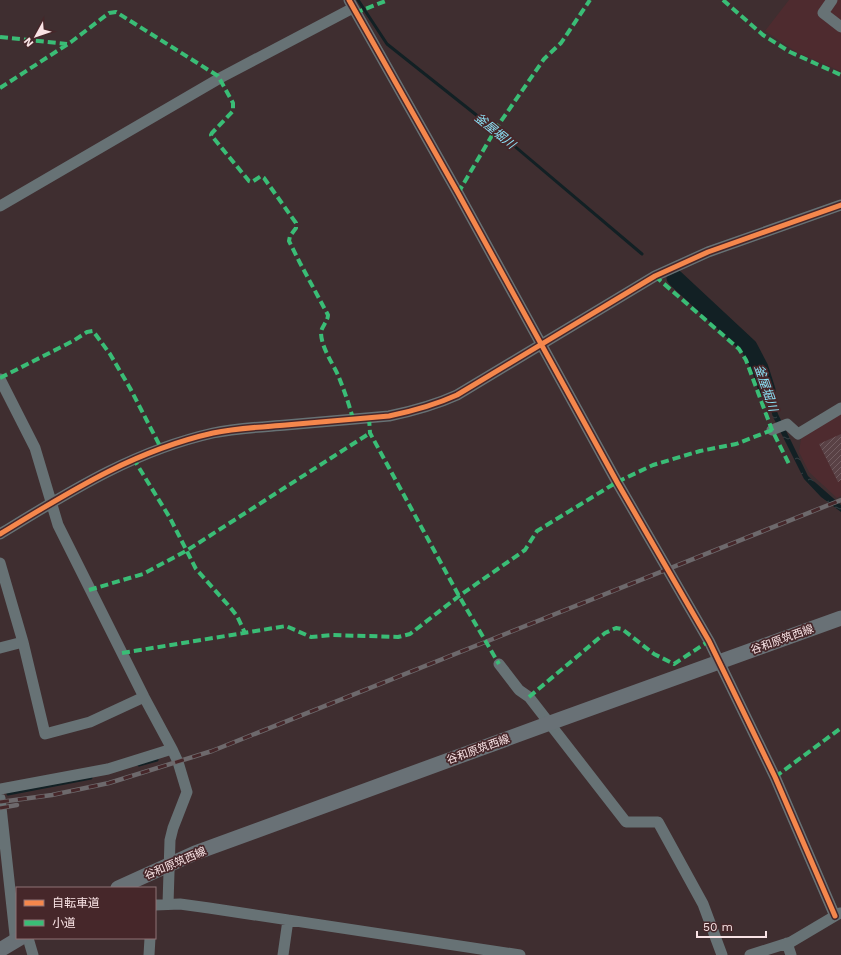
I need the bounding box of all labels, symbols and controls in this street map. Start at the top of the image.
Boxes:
north arrow [16,16,56,56]
text: N [21,35,36,49]
water label: 釜屋堀川 [472,110,520,153]
water label: 釜屋堀川 [752,363,781,415]
street label: 谷和原筑西線 [749,622,815,657]
street label: 谷和原筑西線 [445,732,511,767]
street label: 谷和原筑西線 [142,845,208,882]
legend [16,887,156,939]
text: 自転車道 [52,896,100,910]
scale bar [697,913,766,939]
text: 小道 [52,916,76,930]
text: 50 m [703,920,733,934]

